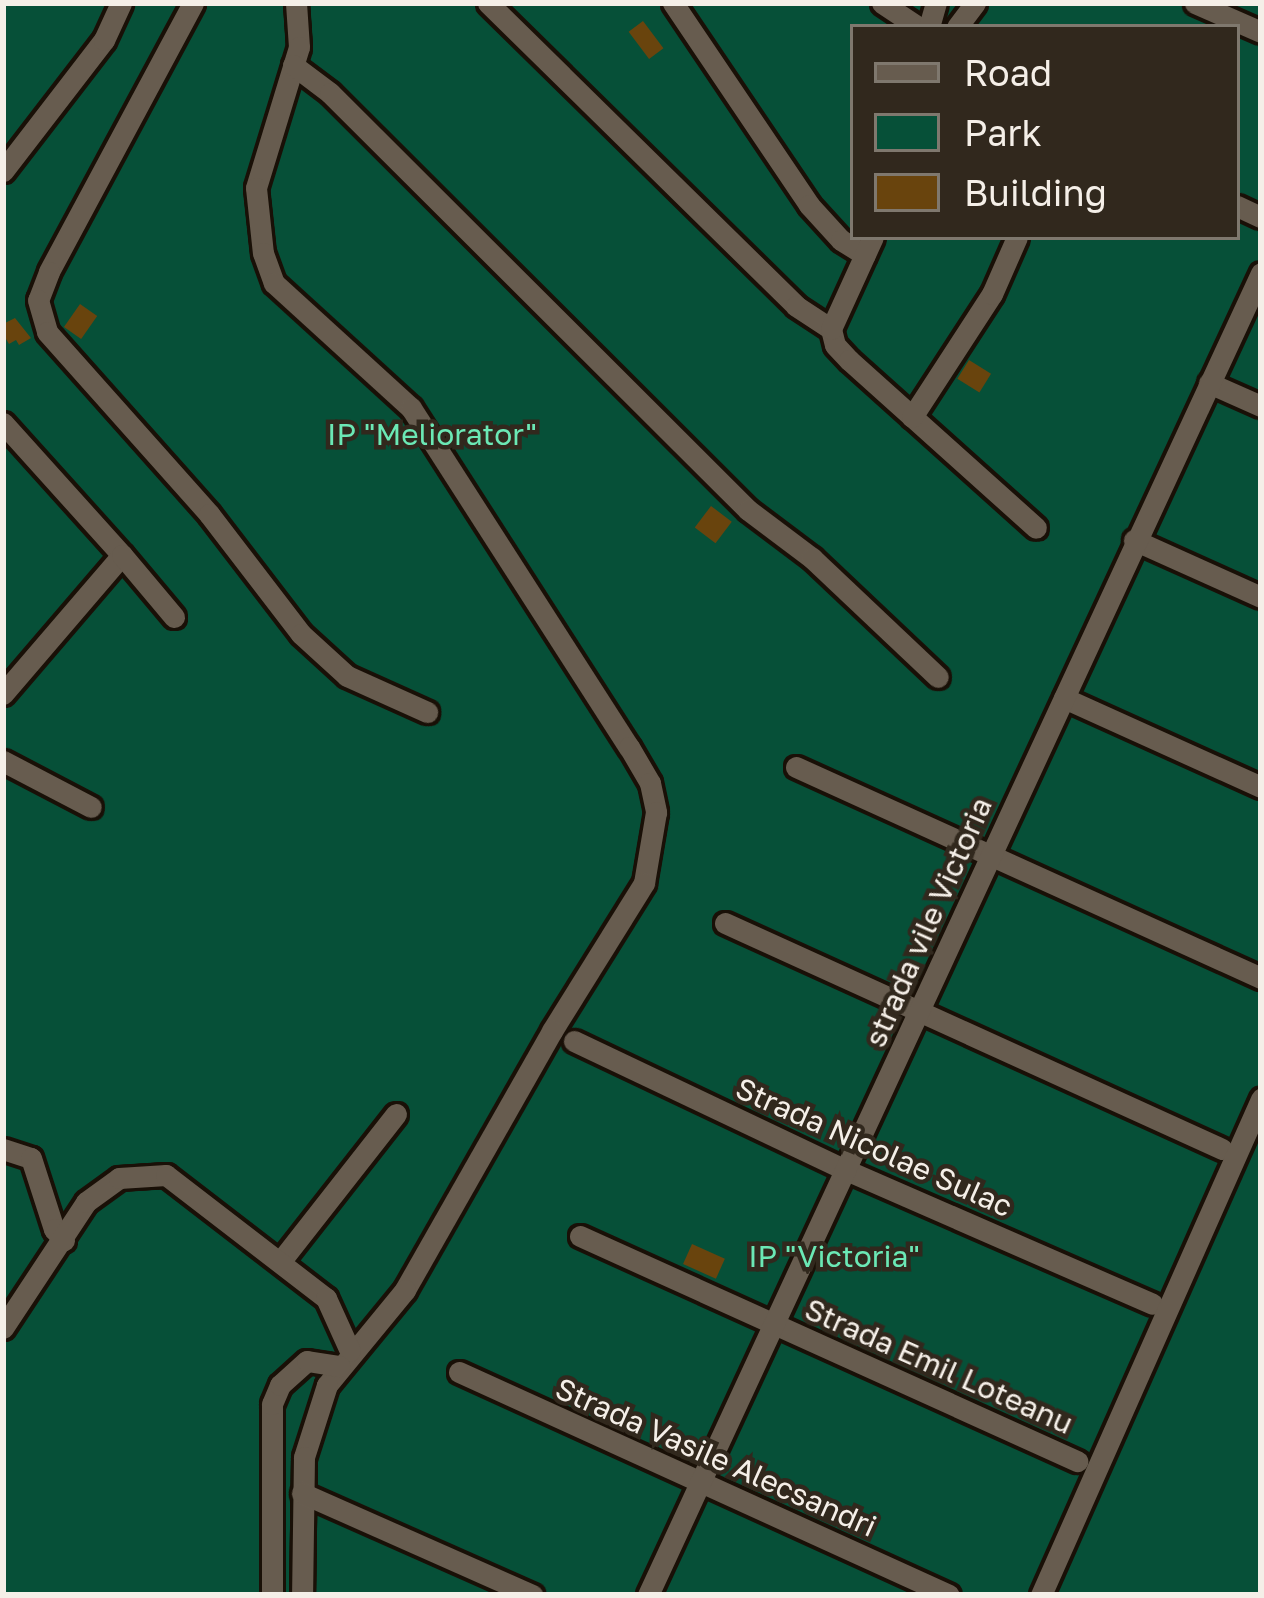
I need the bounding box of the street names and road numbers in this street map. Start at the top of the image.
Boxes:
street label: strada vile Victoria [857,792,999,1052]
street label: Strada Nicolae Sulac [730,1070,1018,1224]
street label: Strada Emil Loteanu [799,1291,1079,1441]
street label: Strada Vasile Alecsandri [550,1370,882,1544]

